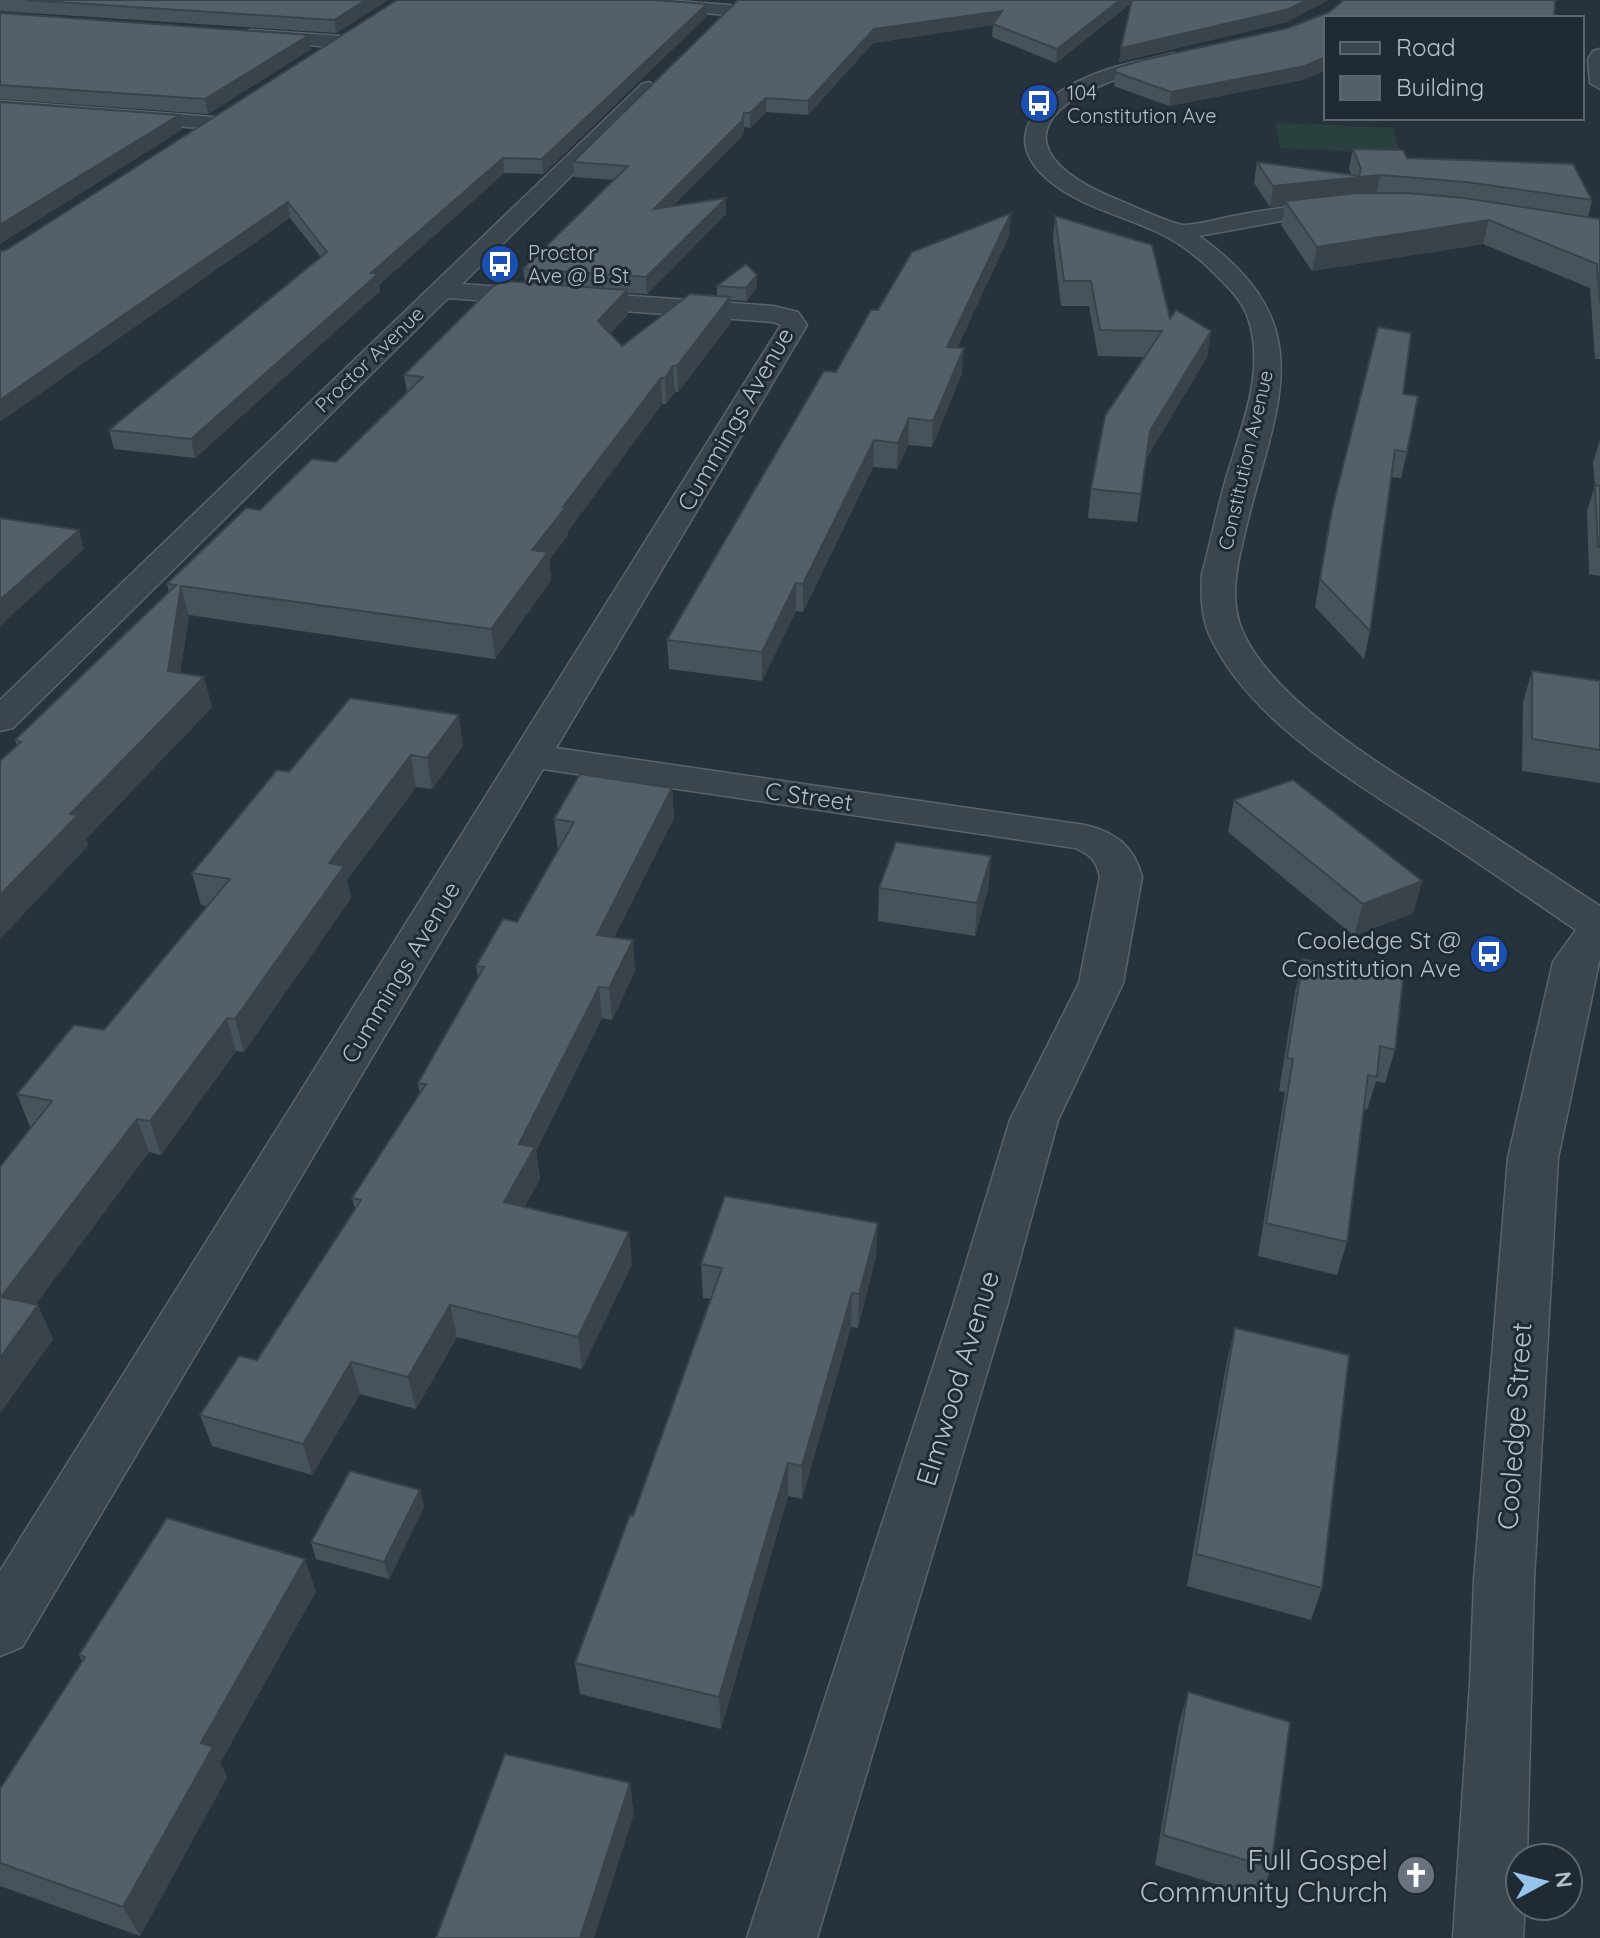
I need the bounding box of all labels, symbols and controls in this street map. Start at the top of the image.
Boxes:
legend [1324,16,1584,120]
text: Road [1396,32,1456,62]
text: Building [1396,72,1484,102]
place label: 104 Constitution Ave [1067,80,1217,128]
bus stop icon: 104 Constitution Ave [1018,82,1060,124]
place label: Proctor Ave @ B St [528,240,629,288]
bus stop icon: Proctor Ave @ B St [479,243,521,285]
street label: Proctor Avenue [309,301,429,417]
street label: Cummings Avenue [670,322,800,516]
street label: Constitution Avenue [1212,368,1278,552]
street label: C Street [763,775,855,817]
street label: Cummings Avenue [334,876,466,1068]
place label: Cooledge St @ Constitution Ave [1281,925,1461,983]
bus stop icon: Cooledge St @ Constitution Ave [1468,933,1510,975]
street label: Elmwood Avenue [908,1266,1006,1490]
street label: Cooledge Street [1489,1321,1539,1531]
place label: Full Gospel Community Church [1140,1842,1388,1909]
north arrow [1504,1842,1584,1922]
church icon: Full Gospel Community Church [1395,1854,1437,1896]
text: N [1549,1870,1579,1889]

